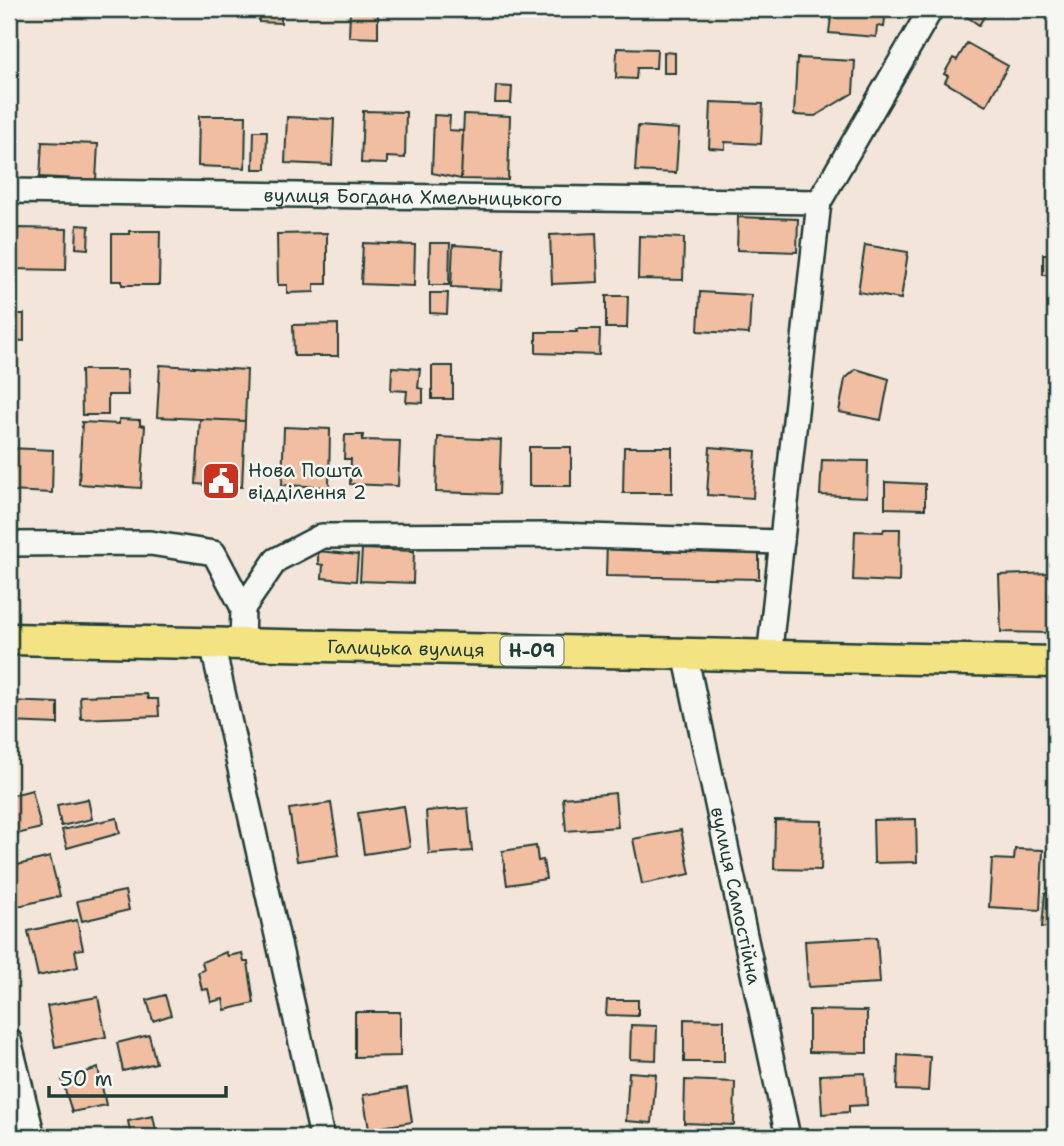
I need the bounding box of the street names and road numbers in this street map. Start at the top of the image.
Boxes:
street label: вулиця Богдана Хмельницького [263,182,562,212]
street label: Галицька вулиця [327,634,485,662]
road number: Н-09 [500,636,564,666]
street label: вулиця Самостійна [705,805,767,987]

